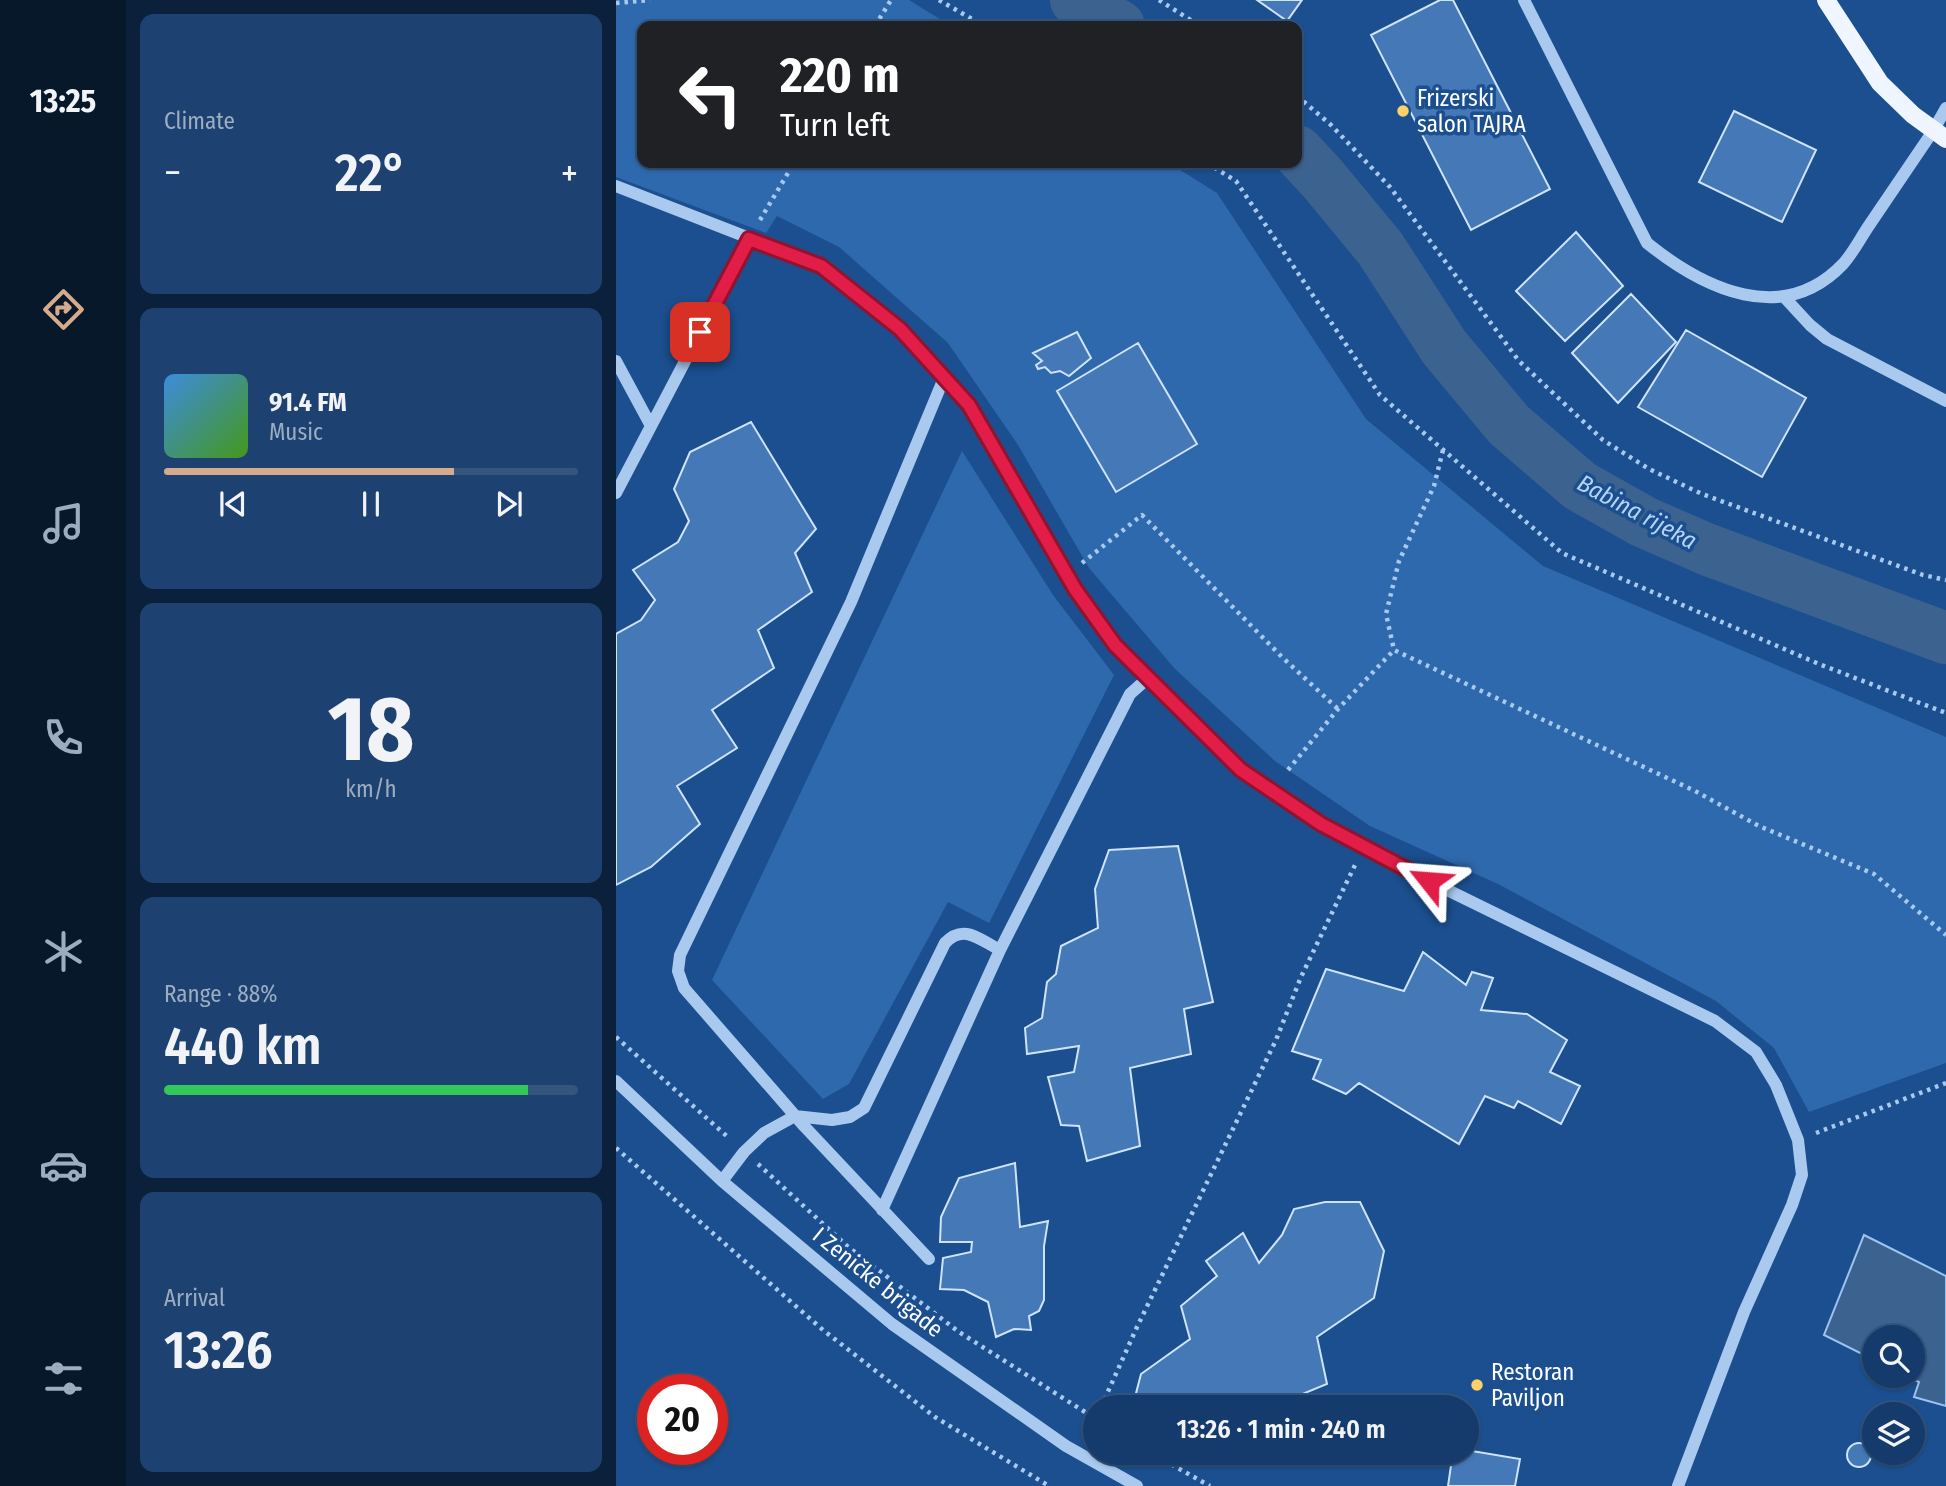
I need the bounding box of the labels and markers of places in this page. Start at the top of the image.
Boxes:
place label: Frizerski salon TAJRA [1417,84,1526,138]
marker: Frizerski salon TAJRA [1395,103,1411,119]
pin [670,302,730,362]
place label: Restoran Paviljon [1491,1358,1574,1412]
marker: Restoran Paviljon [1469,1377,1485,1393]

